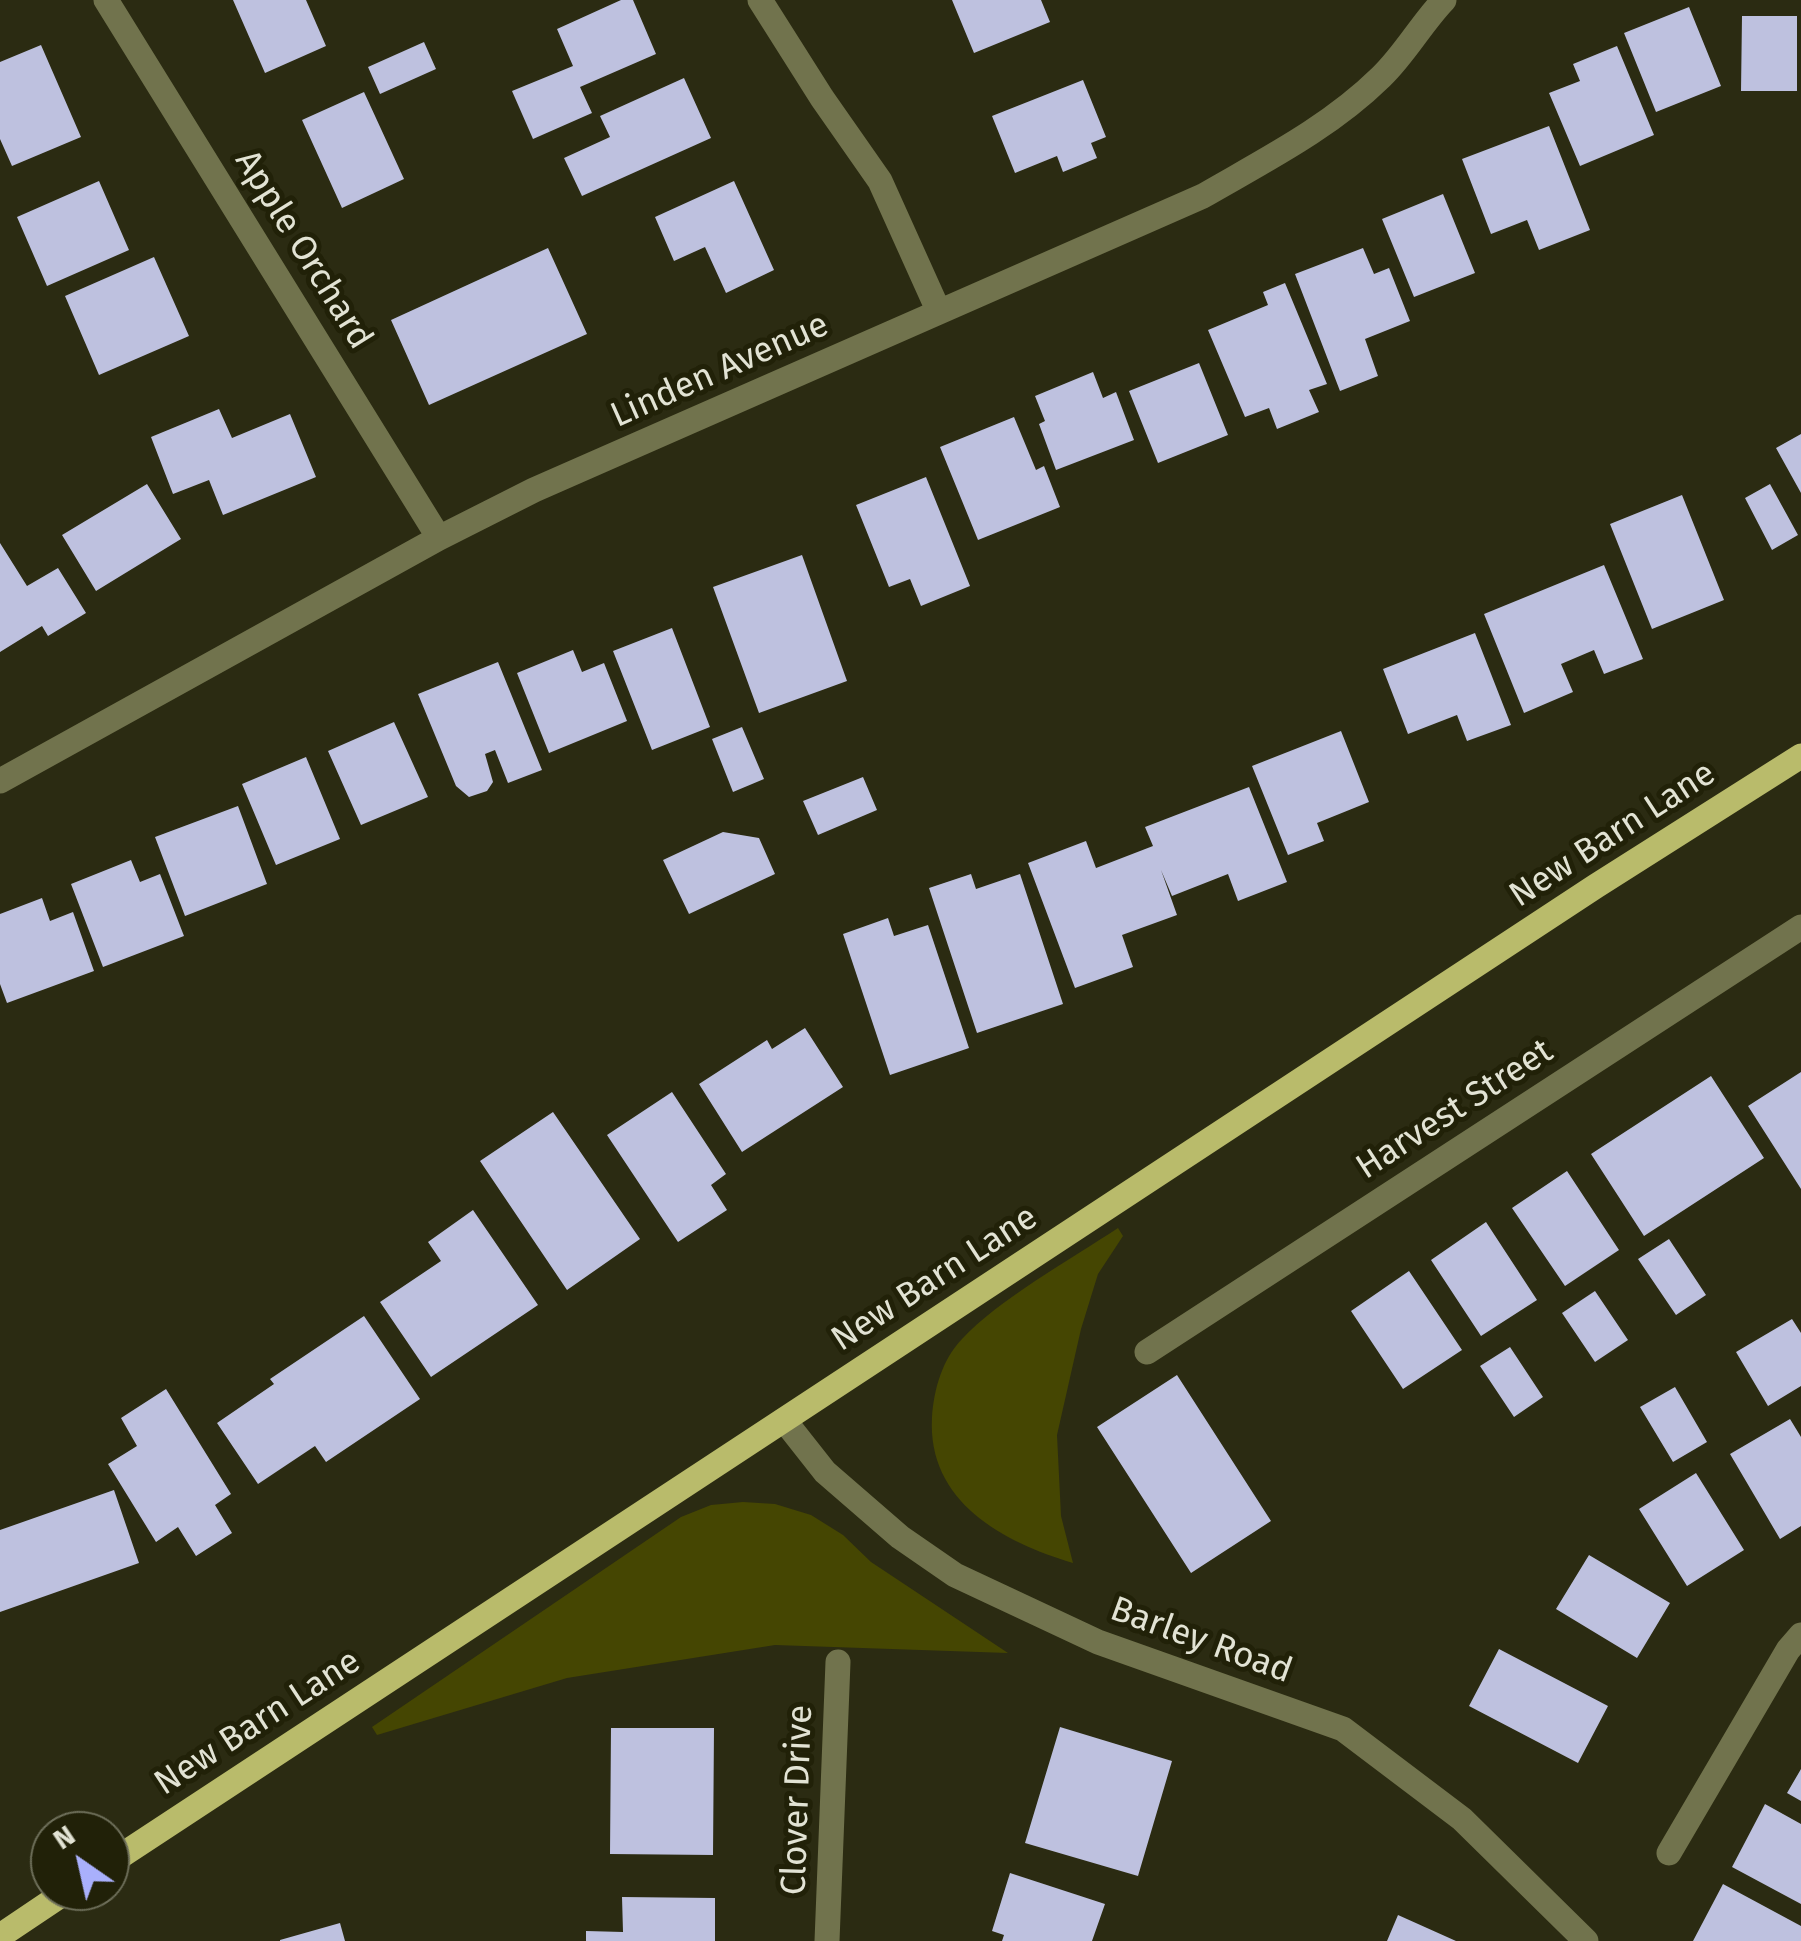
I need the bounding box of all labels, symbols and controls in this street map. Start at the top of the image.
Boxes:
street label: Apple Orchard [225,143,381,357]
street label: Linden Avenue [605,304,835,438]
street label: New Barn Lane [1502,753,1724,917]
street label: Harvest Street [1349,1031,1561,1189]
street label: New Barn Lane [824,1197,1046,1361]
street label: Barley Road [1105,1589,1297,1693]
street label: New Barn Lane [147,1641,369,1805]
street label: Clover Drive [774,1704,822,1896]
north arrow [30,1811,130,1911]
text: N [47,1819,81,1856]

